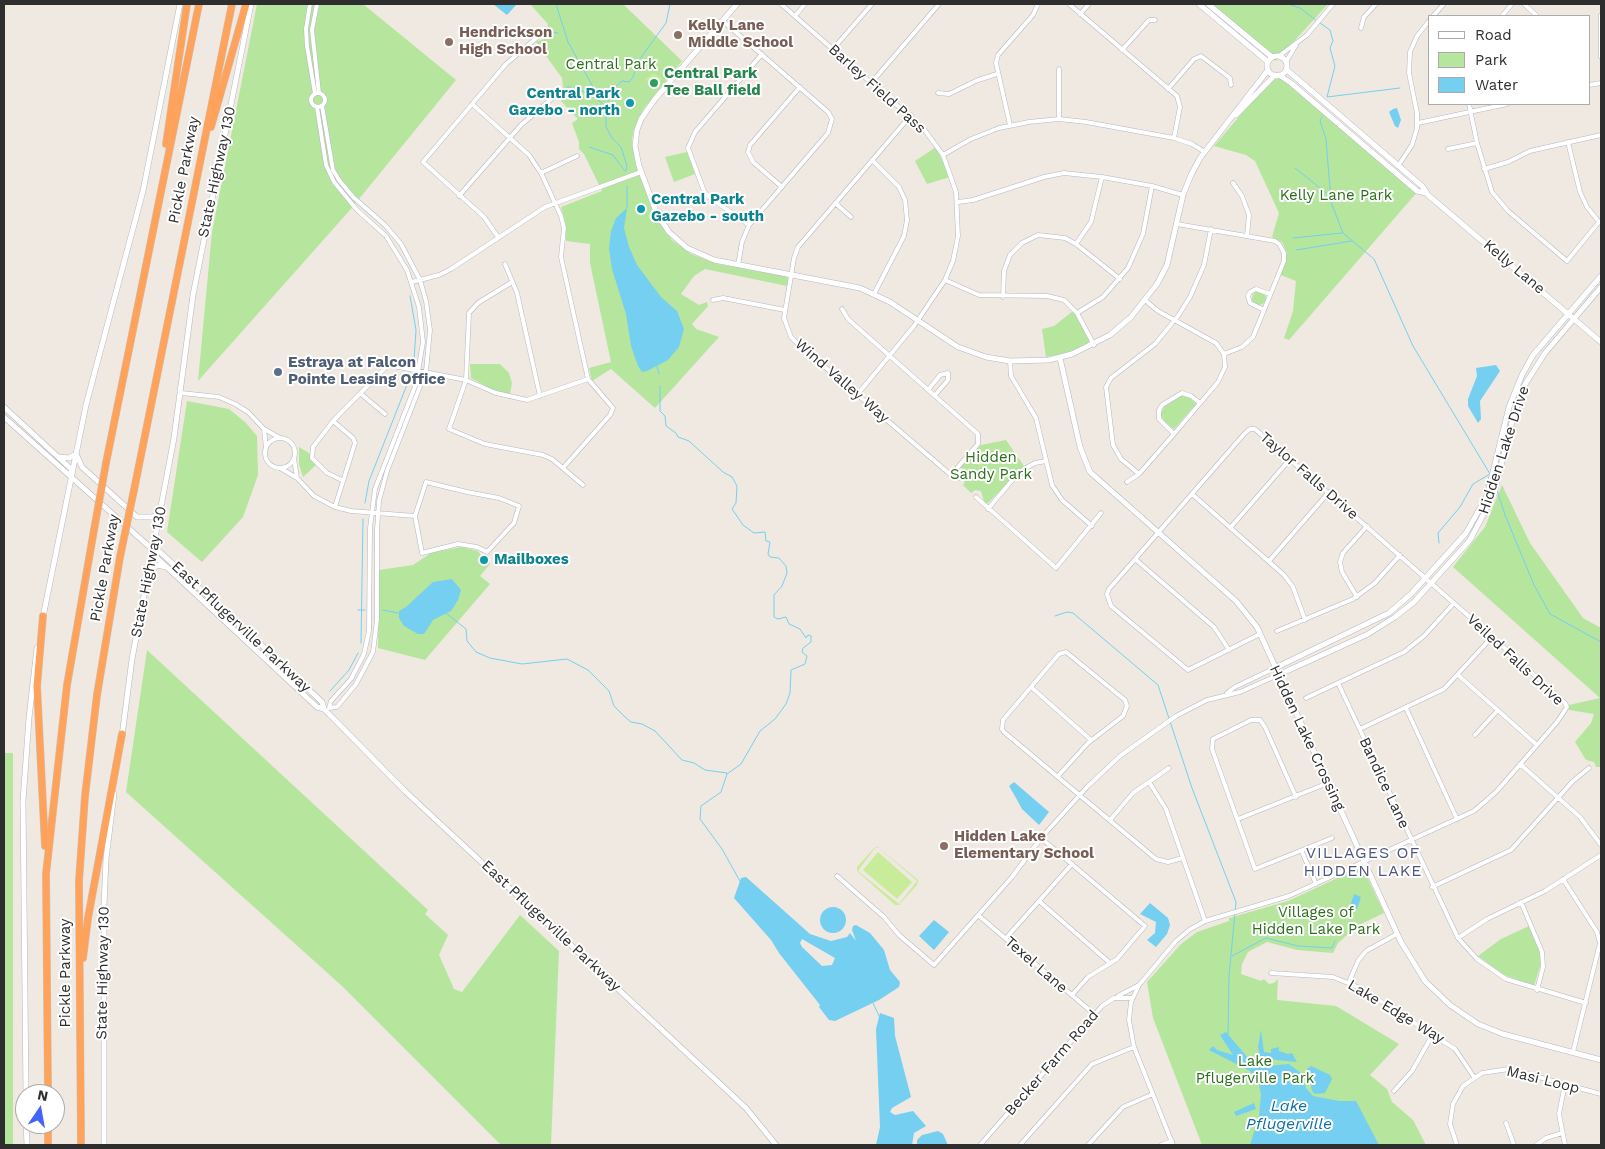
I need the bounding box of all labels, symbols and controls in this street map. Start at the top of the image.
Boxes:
legend [1428,15,1590,105]
place label: Kelly Lane Middle School [688,17,793,52]
place label: Hendrickson High School [459,24,552,59]
text: Road [1475,26,1512,44]
marker: Kelly Lane Middle School [672,29,684,41]
marker: Hendrickson High School [443,36,455,48]
street label: Barley Field Pass [825,41,929,137]
text: Park [1475,51,1507,69]
park label: Central Park [566,56,656,74]
place label: Central Park Tee Ball field [664,65,761,100]
text: Water [1475,76,1518,94]
marker: Central Park Tee Ball field [648,77,660,89]
place label: Central Park Gazebo - north [509,85,620,120]
marker: Central Park Gazebo - north [624,97,636,109]
street label: State Highway 130 [194,105,240,239]
street label: Pickle Parkway [165,115,203,225]
park label: Kelly Lane Park [1280,187,1392,205]
place label: Central Park Gazebo - south [651,191,764,226]
marker: Central Park Gazebo - south [635,203,647,215]
street label: Kelly Lane [1480,236,1548,298]
street label: Wind Valley Way [791,335,893,427]
place label: Estraya at Falcon Pointe Leasing Office [288,354,445,389]
marker: Estraya at Falcon Pointe Leasing Office [272,366,284,378]
street label: Hidden Lake Drive [1475,384,1533,516]
street label: Taylor Falls Drive [1256,428,1362,524]
park label: Hidden Sandy Park [950,449,1032,484]
street label: State Highway 130 [127,505,171,639]
street label: Pickle Parkway [87,513,123,623]
place label: Mailboxes [494,551,569,569]
marker: Mailboxes [478,554,490,566]
street label: East Pflugerville Parkway [168,558,314,696]
street label: Veiled Falls Drive [1463,611,1567,709]
street label: Hidden Lake Crossing [1265,662,1349,814]
street label: Bandice Lane [1355,735,1413,831]
place label: Hidden Lake Elementary School [954,828,1094,863]
marker: Hidden Lake Elementary School [938,840,950,852]
district label: VILLAGES OF HIDDEN LAKE [1302,843,1424,881]
street label: East Pflugerville Parkway [478,857,624,995]
park label: Villages of Hidden Lake Park [1252,904,1380,939]
street label: State Highway 130 [93,906,113,1040]
street label: Pickle Parkway [57,919,75,1027]
street label: Texel Lane [1001,933,1071,997]
street label: Lake Edge Way [1344,976,1448,1048]
street label: Becker Farm Road [1001,1007,1103,1119]
park label: Lake Pflugerville Park [1196,1053,1314,1088]
street label: Masi Loop [1505,1062,1581,1098]
north arrow [15,1084,65,1134]
text: N [36,1086,50,1104]
water label: Lake Pflugerville [1246,1096,1332,1134]

